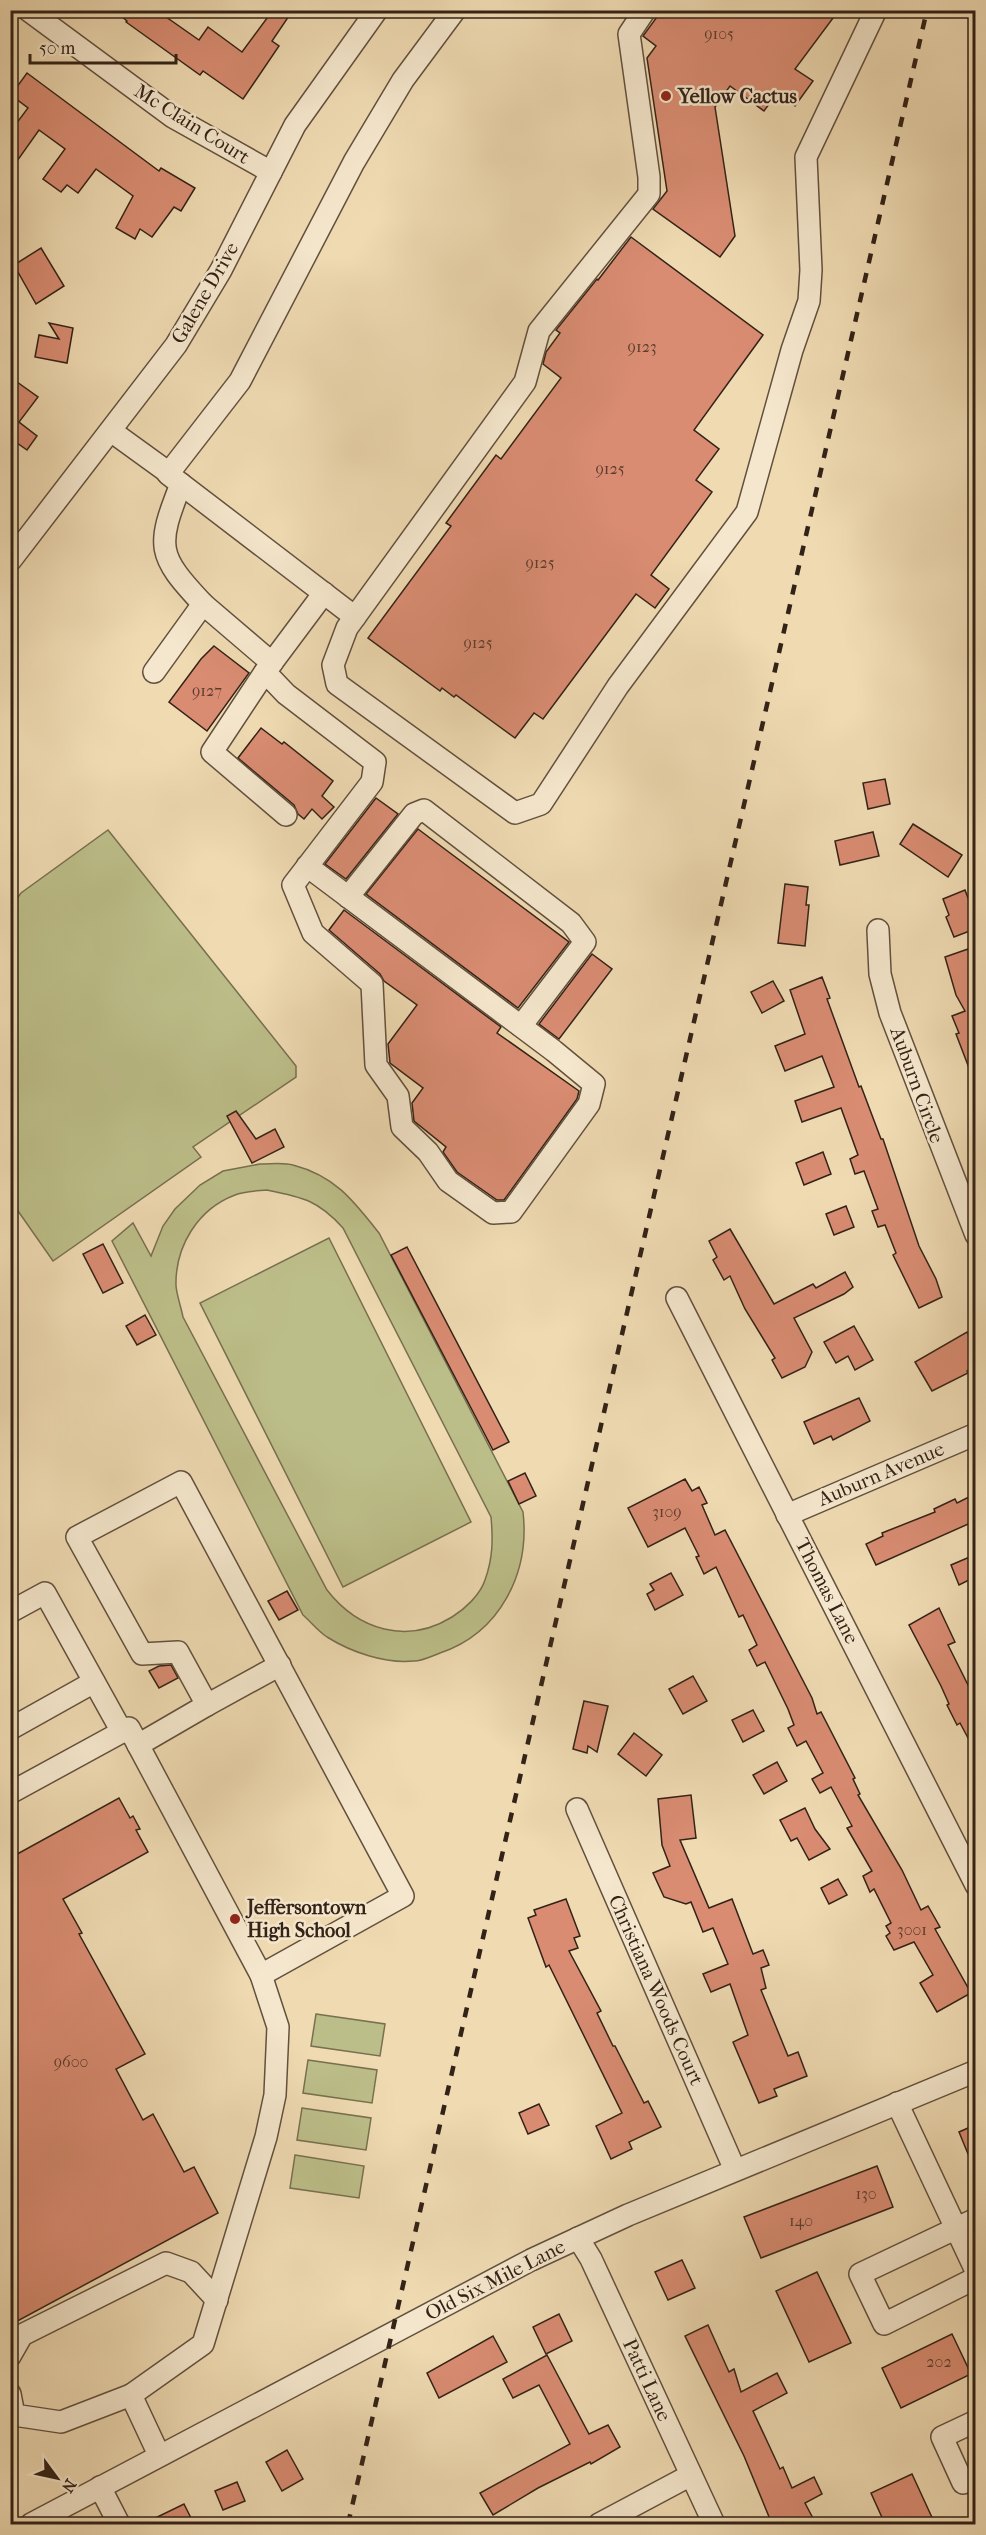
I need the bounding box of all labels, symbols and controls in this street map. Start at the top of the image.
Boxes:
house number: 9105 [704,24,734,43]
scale bar [30,27,176,65]
text: 50 m [39,38,76,59]
street label: Mc Clain Court [130,79,254,169]
place label: Yellow Cactus [677,85,797,108]
marker: Yellow Cactus [659,89,673,103]
street label: Galene Drive [167,238,243,348]
house number: 9123 [628,337,656,356]
house number: 9125 [595,459,625,478]
house number: 9125 [525,553,555,572]
house number: 9125 [463,633,493,652]
house number: 9127 [192,681,222,700]
street label: Auburn Circle [885,1023,949,1146]
street label: Auburn Avenue [814,1437,948,1511]
house number: 3109 [652,1502,682,1521]
street label: Thomas Lane [791,1534,863,1648]
street label: Christiana Woods Court [604,1891,708,2089]
place label: Jeffersontown High School [245,1896,367,1942]
marker: Jeffersontown High School [228,1912,242,1926]
house number: 3001 [897,1920,927,1939]
house number: 9600 [54,2052,88,2071]
house number: 130 [855,2184,877,2203]
house number: 140 [789,2211,813,2230]
street label: Old Six Mile Lane [421,2235,569,2325]
street label: Patti Lane [618,2335,676,2425]
house number: 202 [926,2352,952,2371]
north arrow [27,2448,87,2508]
text: N [57,2476,80,2497]

